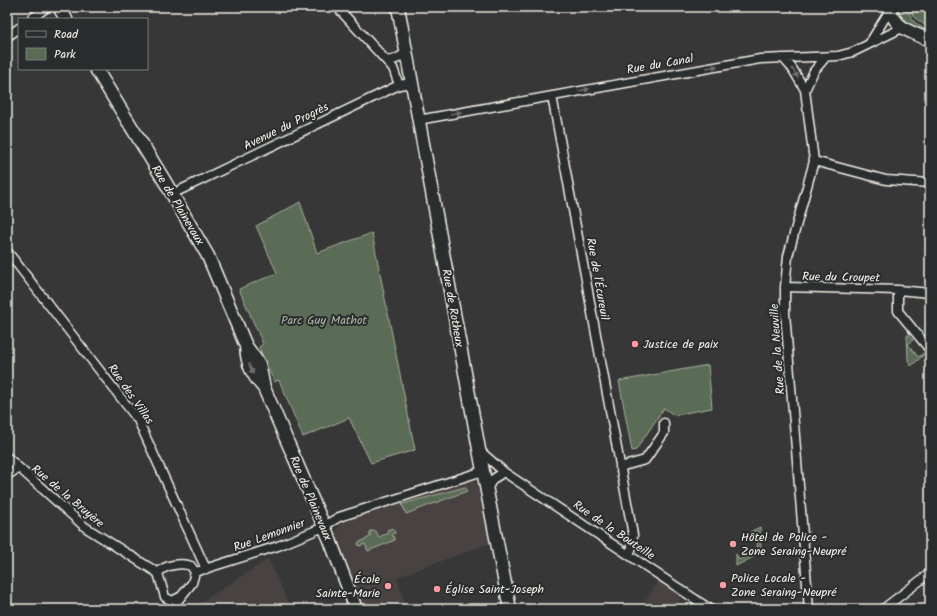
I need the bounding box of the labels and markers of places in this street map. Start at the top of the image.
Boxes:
place label: Justice de paix [643,335,719,354]
marker: Justice de paix [630,339,640,349]
place label: Hôtel de Police - Zone Seraing-Neupré [741,528,847,561]
marker: Hôtel de Police - Zone Seraing-Neupré [728,539,738,549]
place label: Police Locale - Zone Seraing-Neupré [731,569,837,602]
place label: École Sainte-Marie [316,570,381,603]
place label: Église Saint-Joseph [445,580,544,599]
marker: Police Locale - Zone Seraing-Neupré [718,580,728,590]
marker: École Sainte-Marie [383,581,393,591]
marker: Église Saint-Joseph [432,584,442,594]

